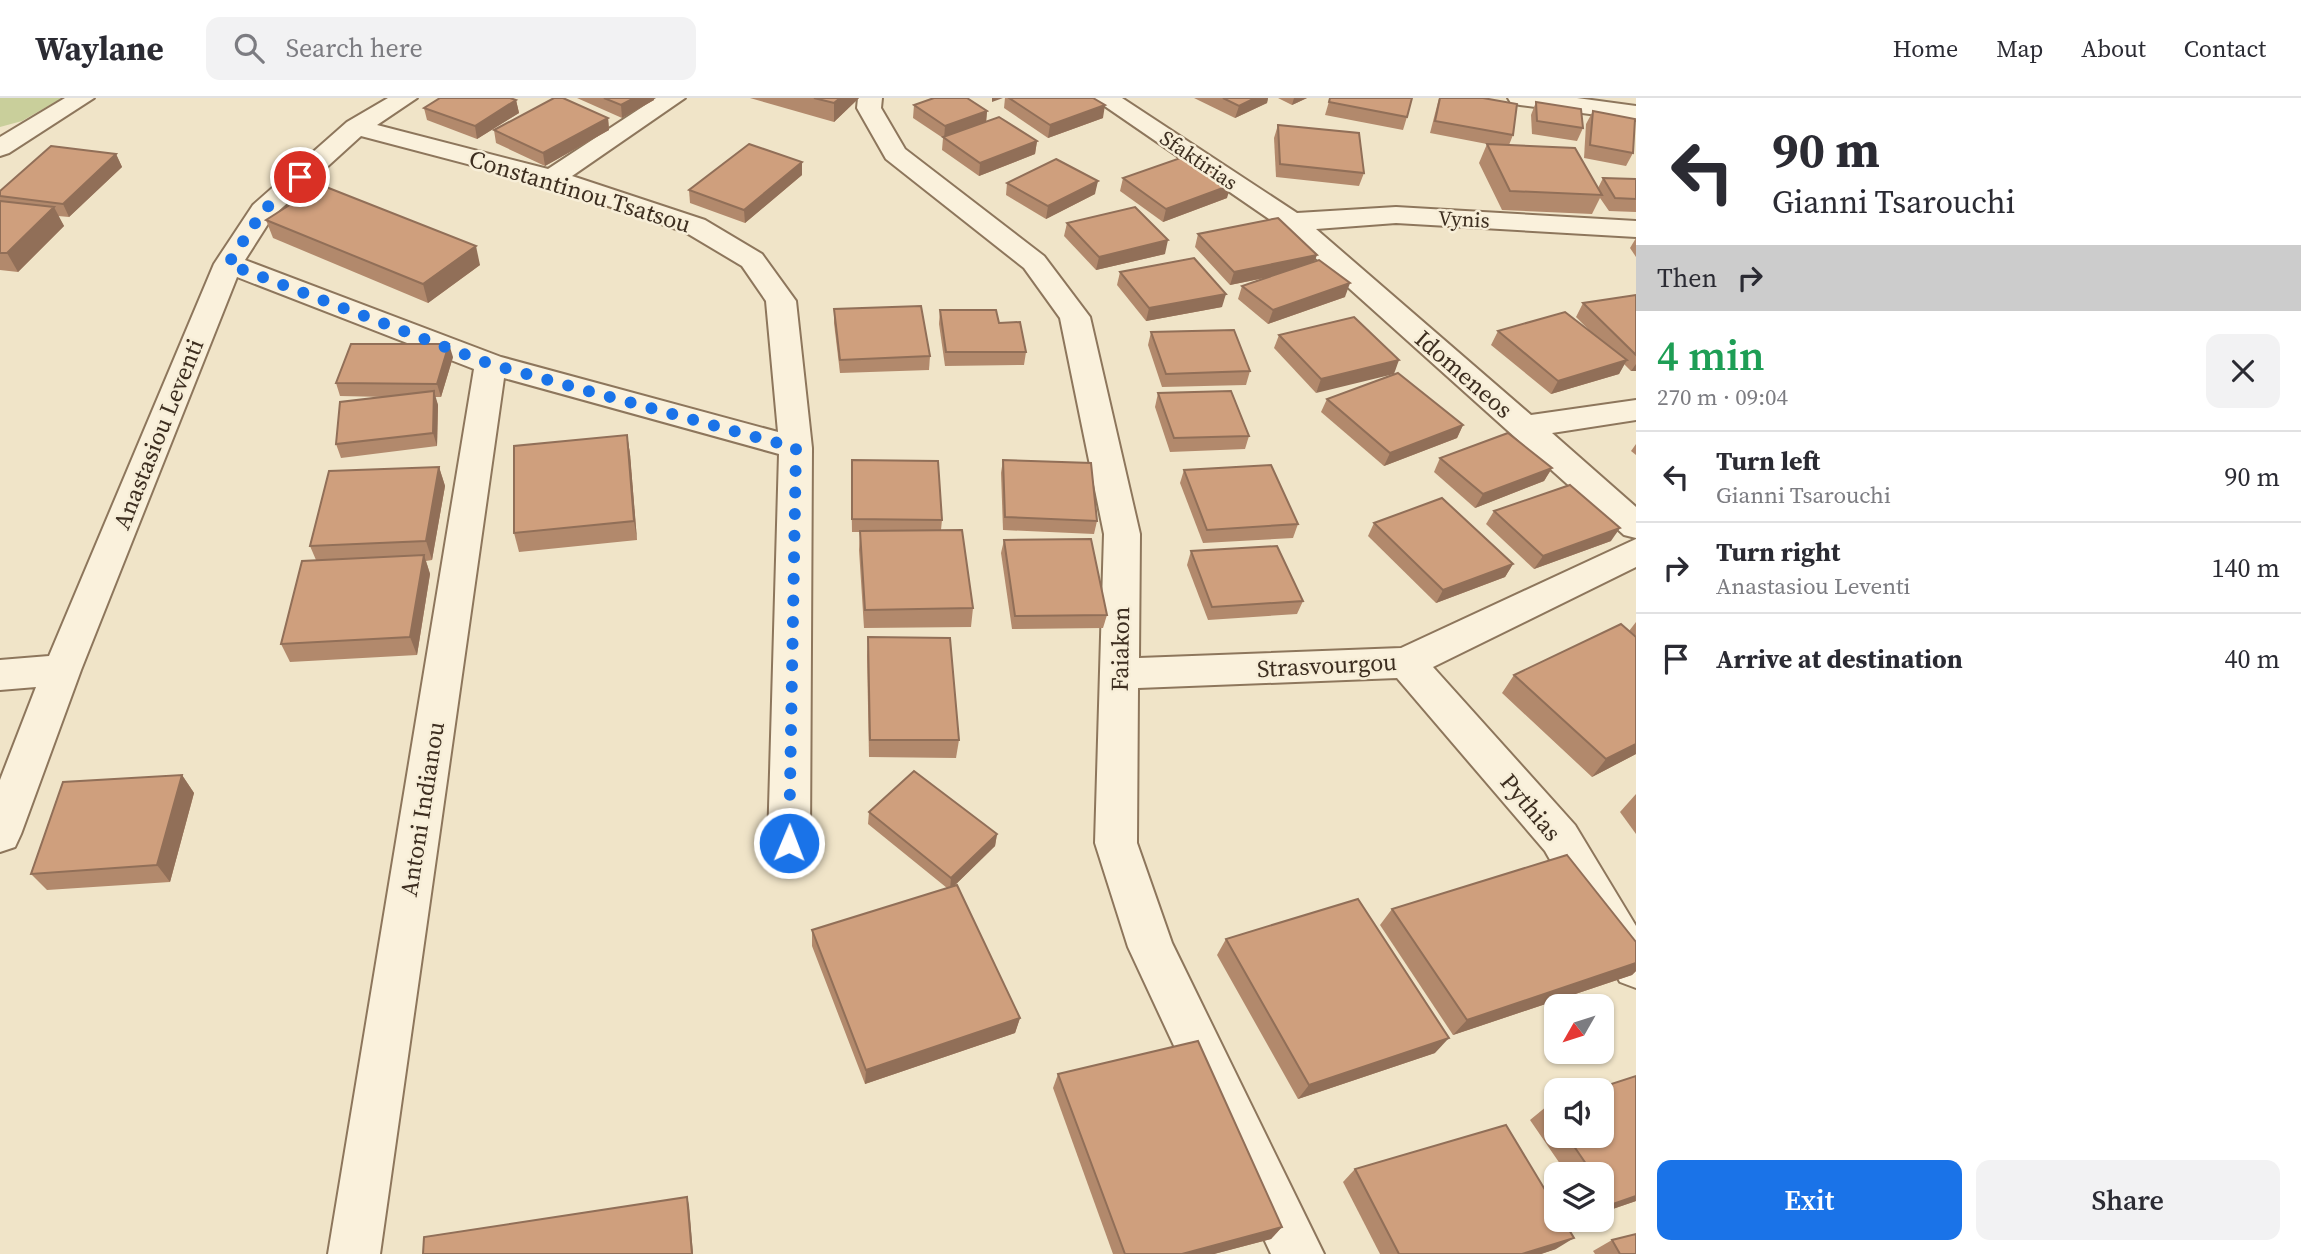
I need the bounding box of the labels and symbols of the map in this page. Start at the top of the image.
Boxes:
street label: Sfaktirias [1154,123,1244,197]
street label: Constantinou Tsatsou [465,142,695,240]
pin [270,147,330,207]
street label: Vynis [1437,203,1491,235]
street label: Idomeneos [1408,322,1520,426]
street label: Anastasiou Leventi [105,334,211,534]
street label: Faiakon [1103,606,1137,692]
street label: Strasvourgou [1256,645,1398,685]
street label: Antoni Indianou [392,719,452,899]
street label: Pythias [1493,766,1569,848]
position arrow [752,806,826,880]
north arrow [1544,994,1614,1064]

